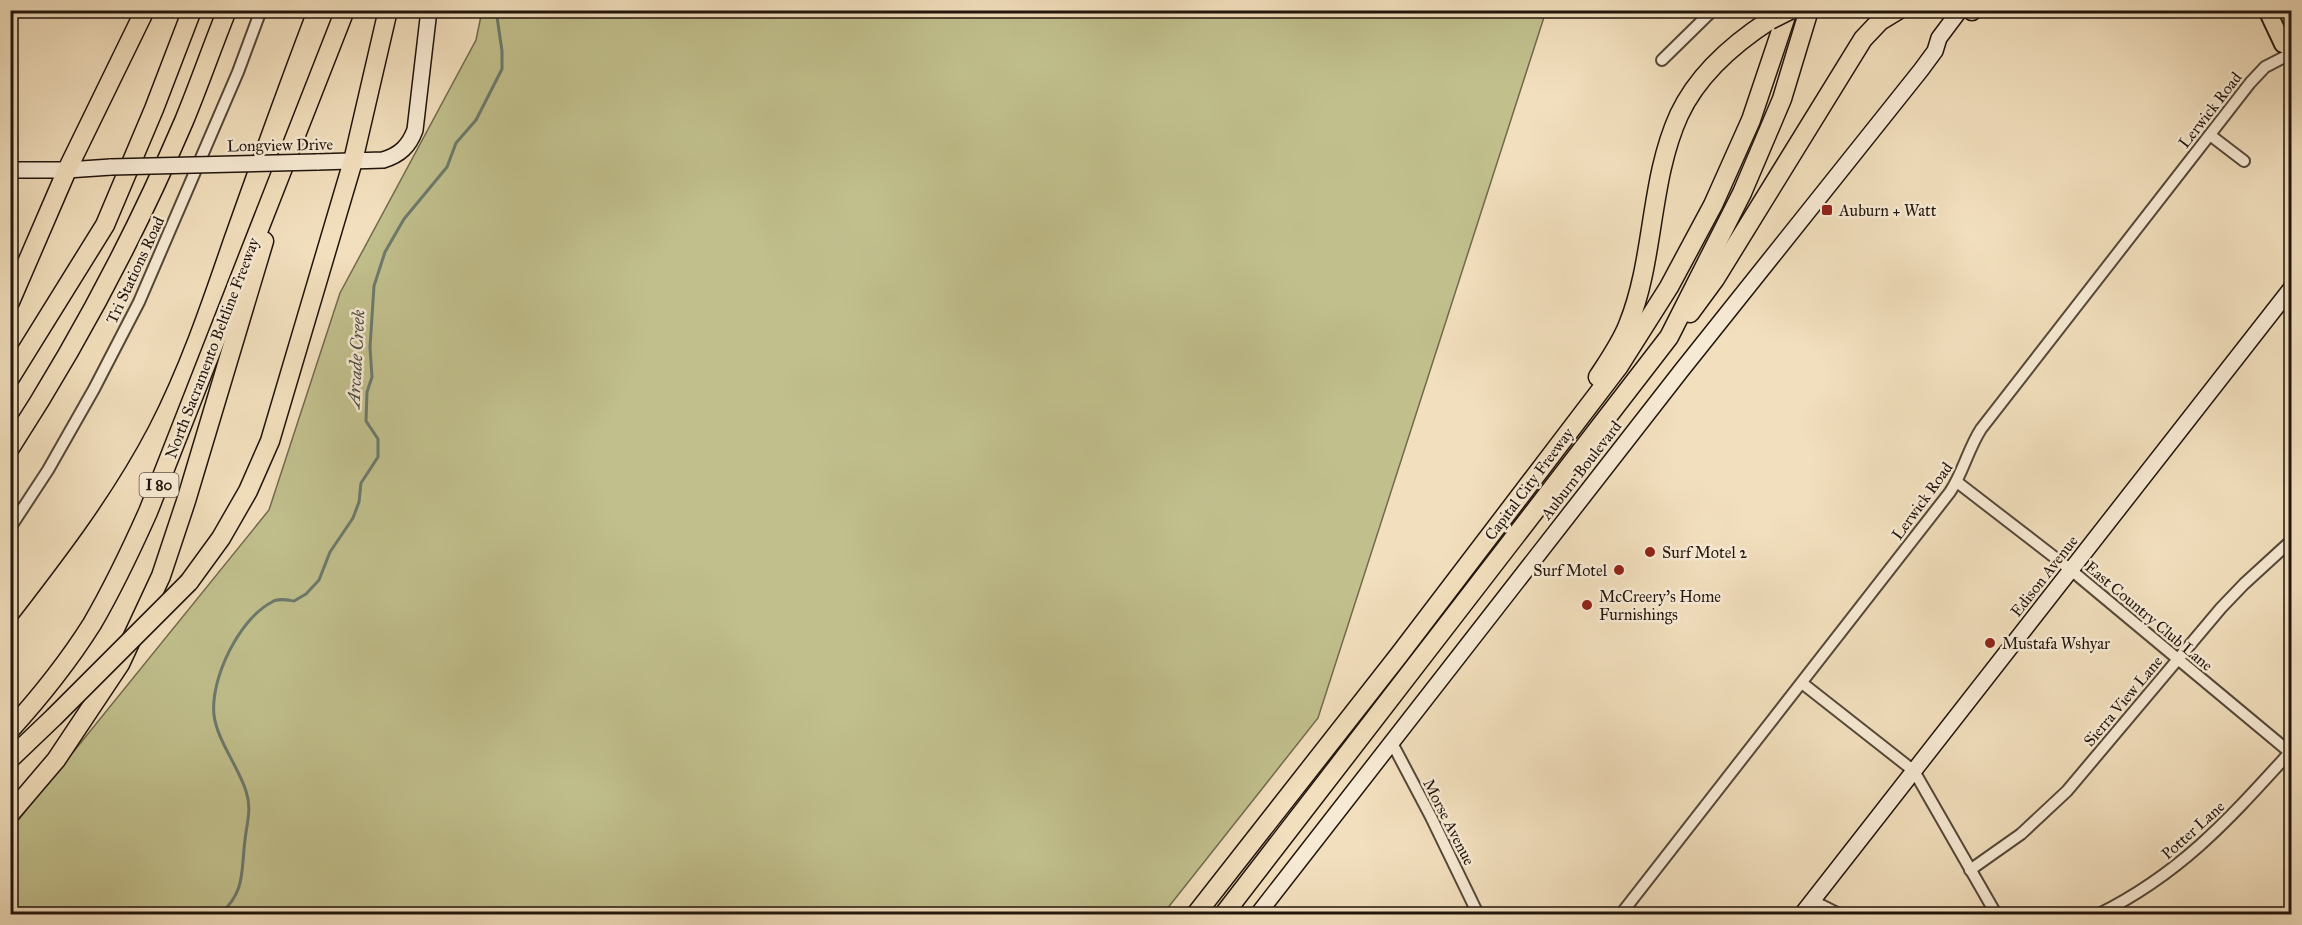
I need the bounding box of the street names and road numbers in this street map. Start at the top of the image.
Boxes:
street label: Lerwick Road [2174,68,2246,152]
street label: Longview Drive [227,135,334,156]
street label: Tri Stations Road [102,213,168,327]
street label: North Sacramento Beltline Freeway [161,234,263,461]
street label: Auburn Boulevard [1536,417,1625,524]
street label: Capital City Freeway [1481,424,1578,544]
street label: Lerwick Road [1888,459,1956,543]
road number: I 80 [140,473,178,497]
street label: Edison Avenue [2006,531,2082,620]
street label: East Country Club Lane [2081,557,2217,675]
street label: Sierra View Lane [2080,652,2167,750]
street label: Morse Avenue [1419,776,1479,869]
street label: Potter Lane [2158,797,2229,863]

